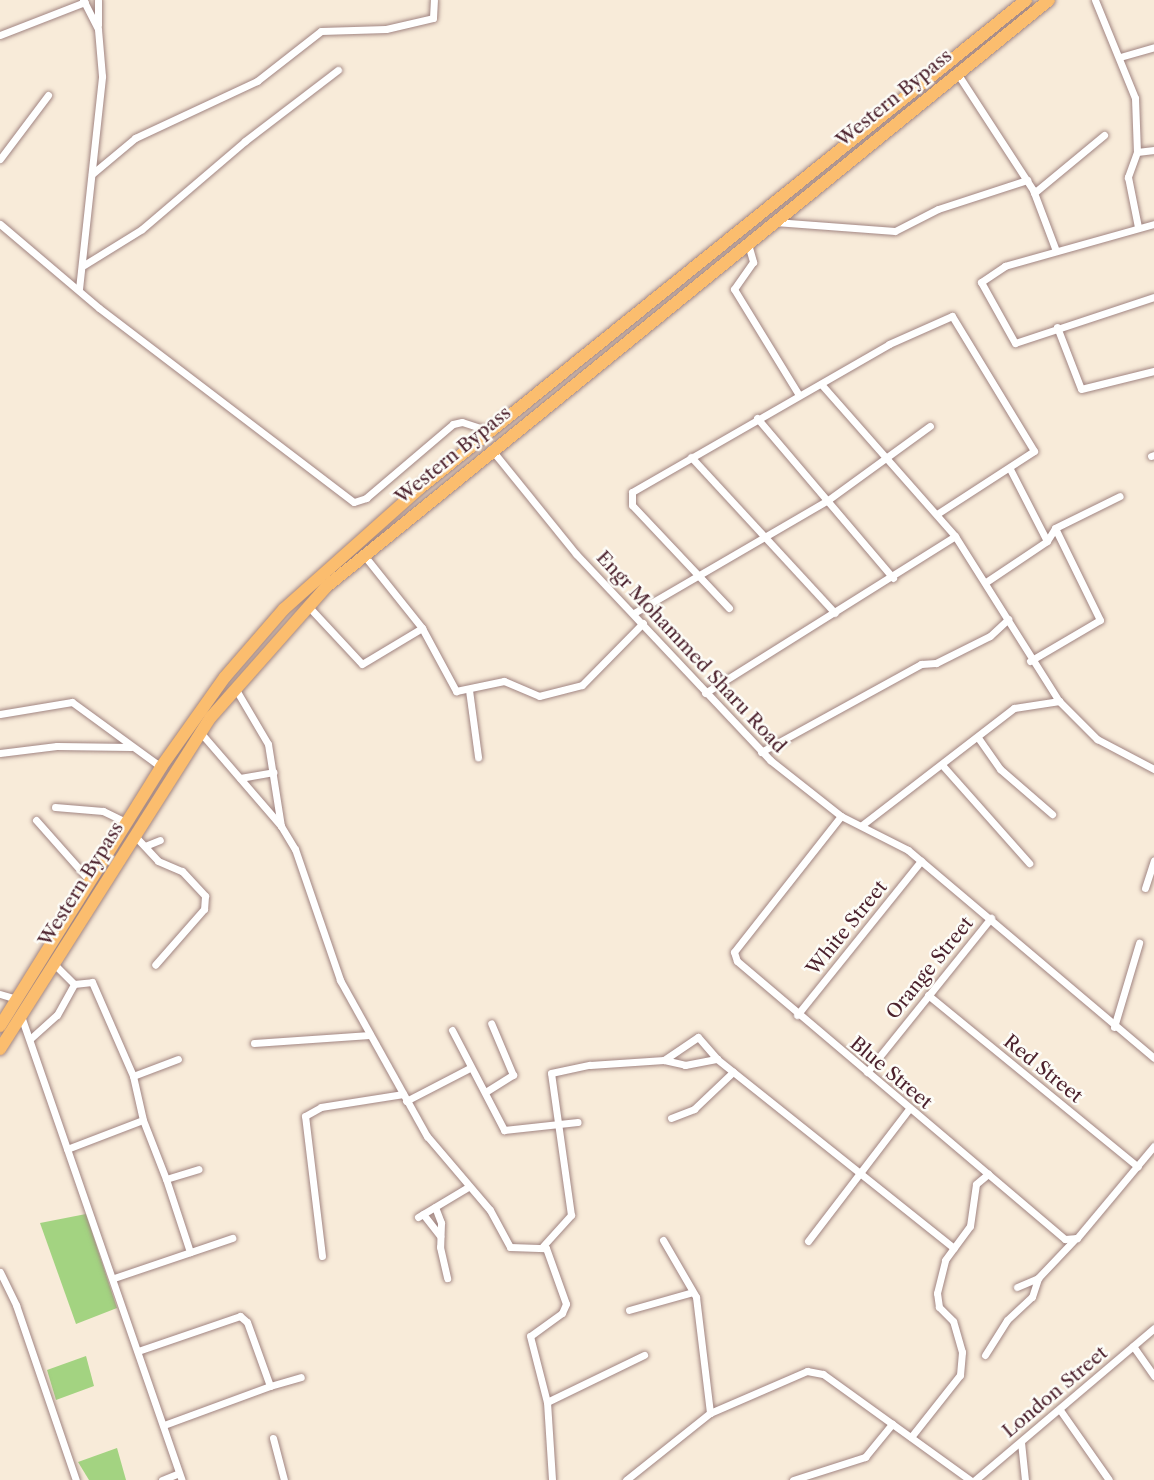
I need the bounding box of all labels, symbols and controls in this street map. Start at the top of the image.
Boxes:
street label: Western Bypass [832,44,956,152]
street label: Western Bypass [391,401,515,509]
street label: Engr Mohammed Sharu Road [591,546,791,758]
street label: Western Bypass [34,818,128,950]
street label: White Street [802,876,892,980]
street label: Orange Street [882,912,978,1024]
street label: Red Street [999,1030,1087,1108]
street label: Blue Street [845,1032,937,1114]
street label: London Street [998,1341,1112,1443]

